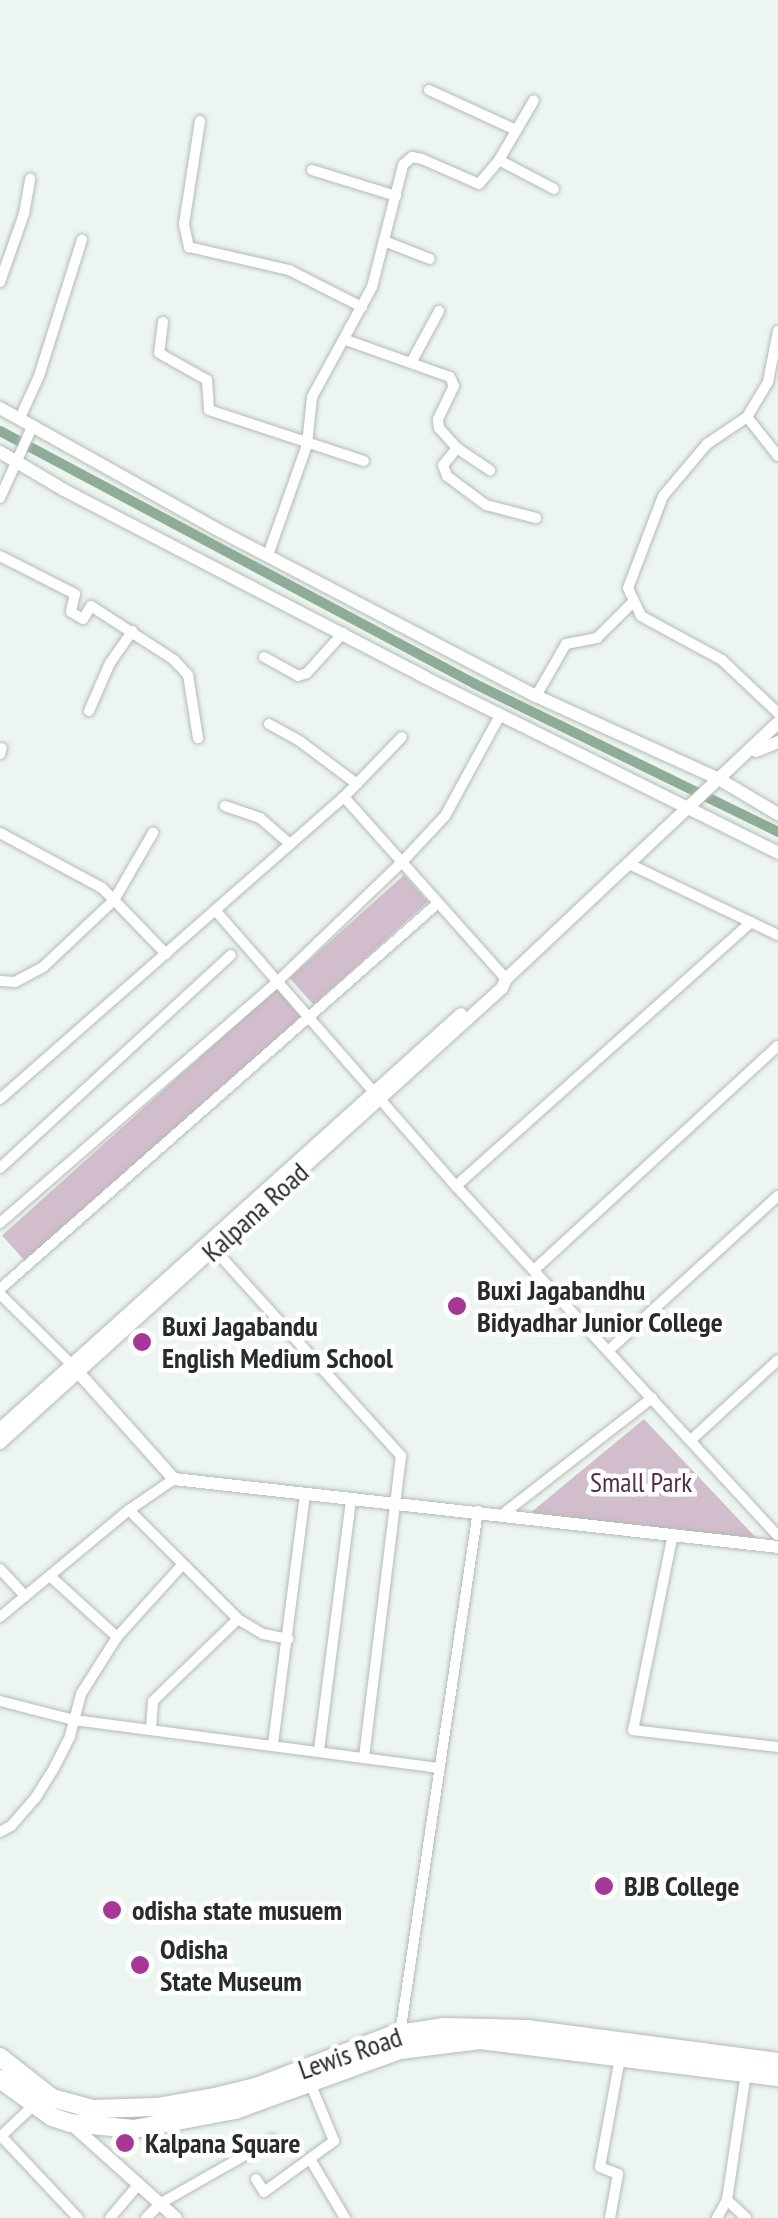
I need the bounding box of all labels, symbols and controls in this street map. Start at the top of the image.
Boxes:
street label: Kalpana Road [195,1156,315,1268]
place label: Buxi Jagabandhu Bidyadhar Junior College [477,1273,723,1339]
marker: Buxi Jagabandhu Bidyadhar Junior College [446,1295,468,1317]
place label: Buxi Jagabandu English Medium School [162,1309,393,1375]
marker: Buxi Jagabandu English Medium School [131,1331,153,1353]
park label: Small Park [590,1465,692,1499]
place label: BJB College [624,1869,740,1903]
marker: BJB College [593,1875,615,1897]
place label: odisha state musuem [132,1893,342,1927]
marker: odisha state musuem [101,1899,123,1921]
place label: Odisha State Museum [160,1932,302,1998]
marker: Odisha State Museum [129,1954,151,1976]
street label: Lewis Road [294,2020,406,2086]
place label: Kalpana Square [145,2126,300,2160]
marker: Kalpana Square [114,2132,136,2154]

